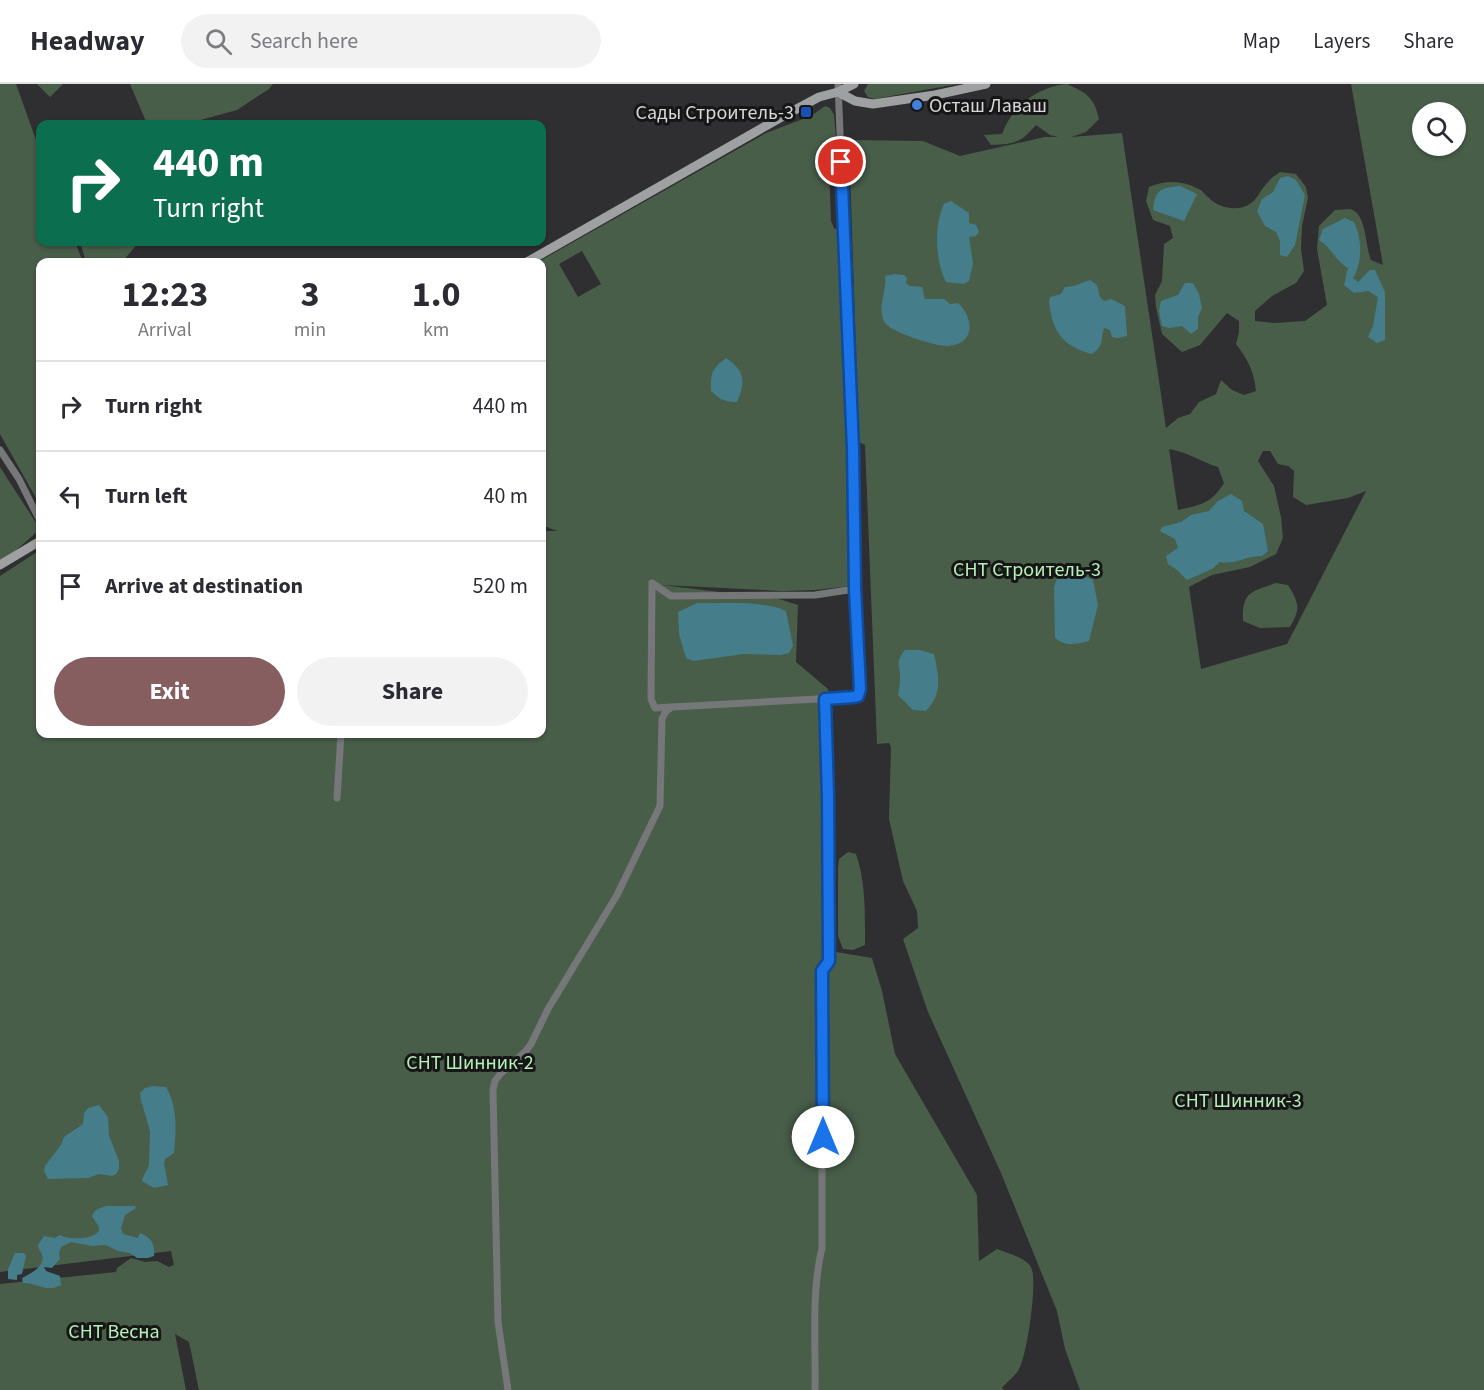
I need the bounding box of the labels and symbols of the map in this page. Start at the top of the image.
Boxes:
place label: Осташ Лаваш [929,92,1047,120]
marker: Осташ Лаваш [910,98,924,112]
place label: Сады Строитель-3 [636,99,794,127]
marker: Сады Строитель-3 [799,105,813,119]
pin [815,136,866,187]
park label: СНТ Строитель-3 [953,556,1101,584]
park label: СНТ Шинник-2 [406,1049,534,1077]
park label: СНТ Шинник-3 [1174,1087,1302,1115]
position arrow [791,1105,855,1169]
park label: СНТ Весна [68,1318,160,1346]

